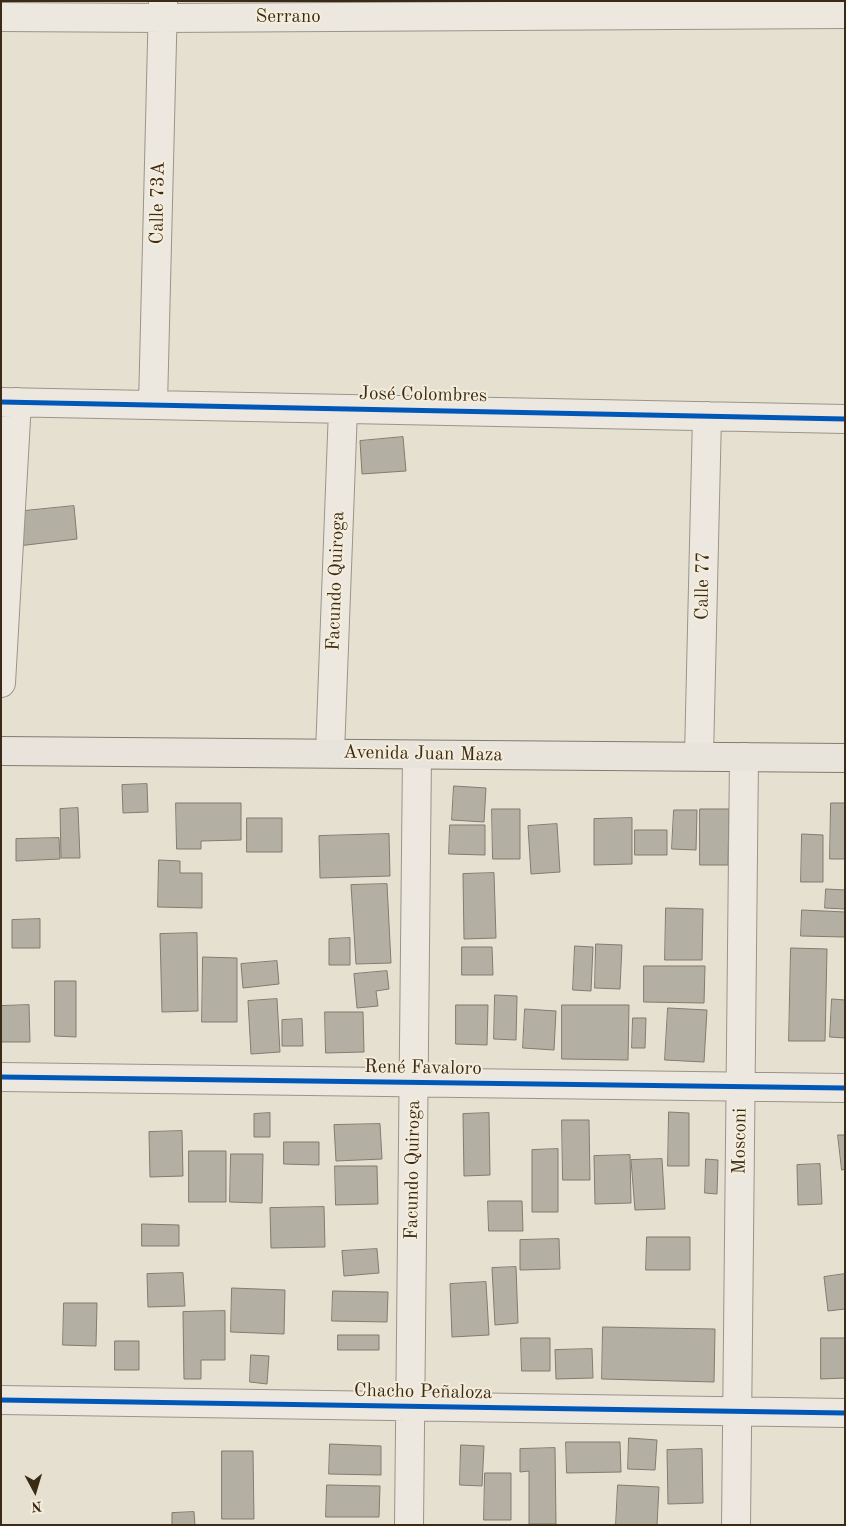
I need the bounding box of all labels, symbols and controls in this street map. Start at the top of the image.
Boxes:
street label: Serrano [255,6,321,28]
street label: Calle 73A [146,161,170,245]
street label: José Colombres [359,382,487,408]
street label: Facundo Quiroga [322,511,350,651]
street label: Calle 77 [691,552,715,620]
street label: Avenida Juan Maza [343,741,503,767]
street label: René Favaloro [364,1056,482,1080]
street label: Facundo Quiroga [400,1100,426,1240]
street label: Mosconi [728,1107,752,1175]
street label: Chacho Peñaloza [354,1379,492,1405]
north arrow [10,1466,60,1516]
text: N [31,1498,43,1513]

